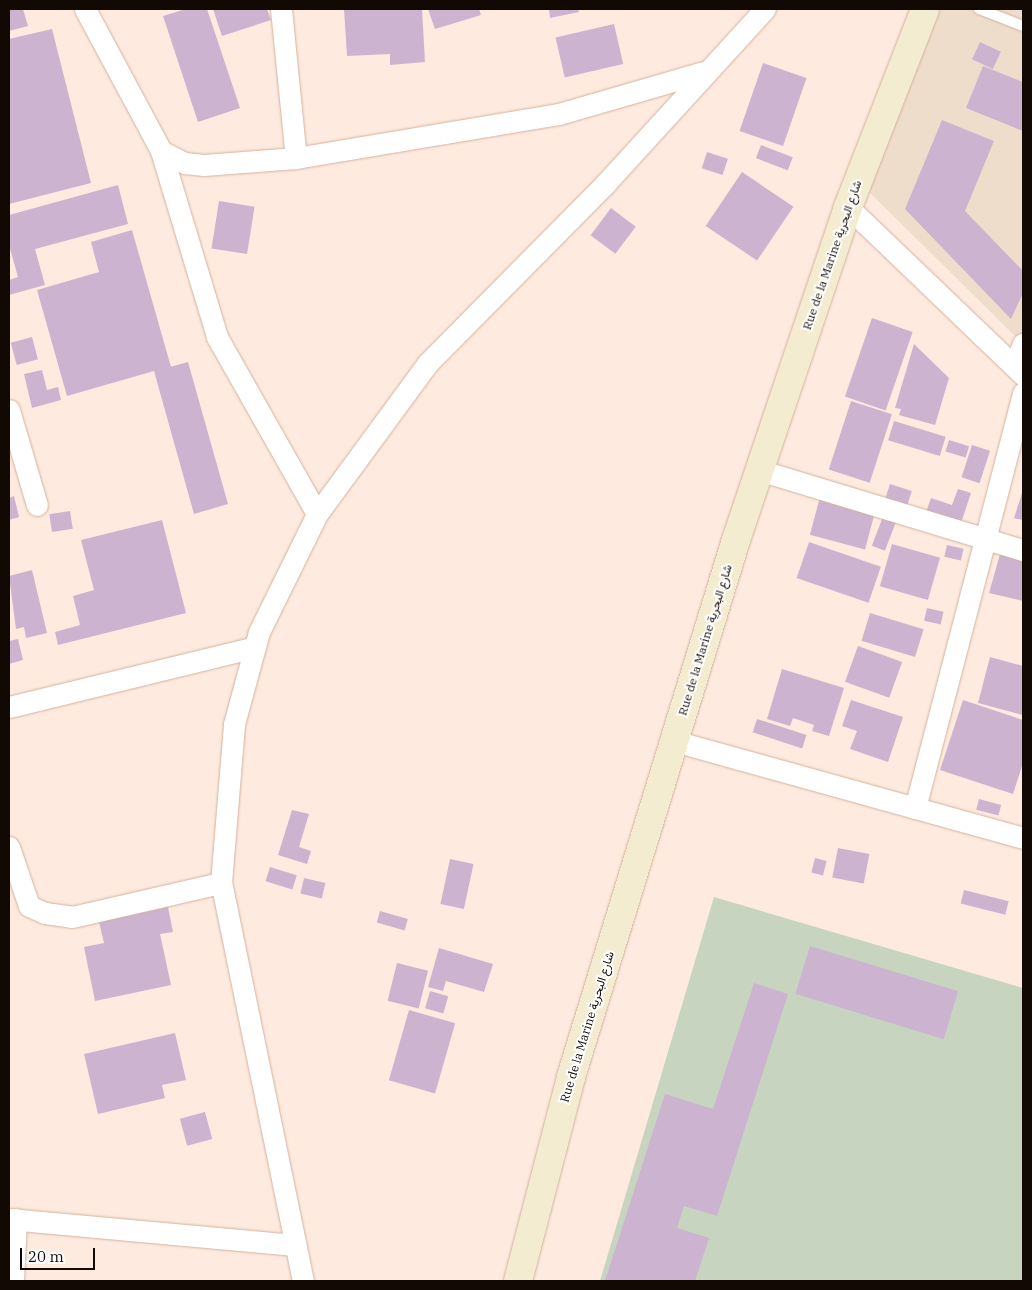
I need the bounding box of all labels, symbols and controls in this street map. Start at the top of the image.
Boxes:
street label: Rue de la Marine شارع البحرية [800,178,864,332]
street label: Rue de la Marine شارع البحرية [675,563,735,717]
street label: Rue de la Marine شارع البحرية [557,950,617,1104]
scale bar [22,1238,98,1270]
text: 20 m [28,1247,64,1266]

